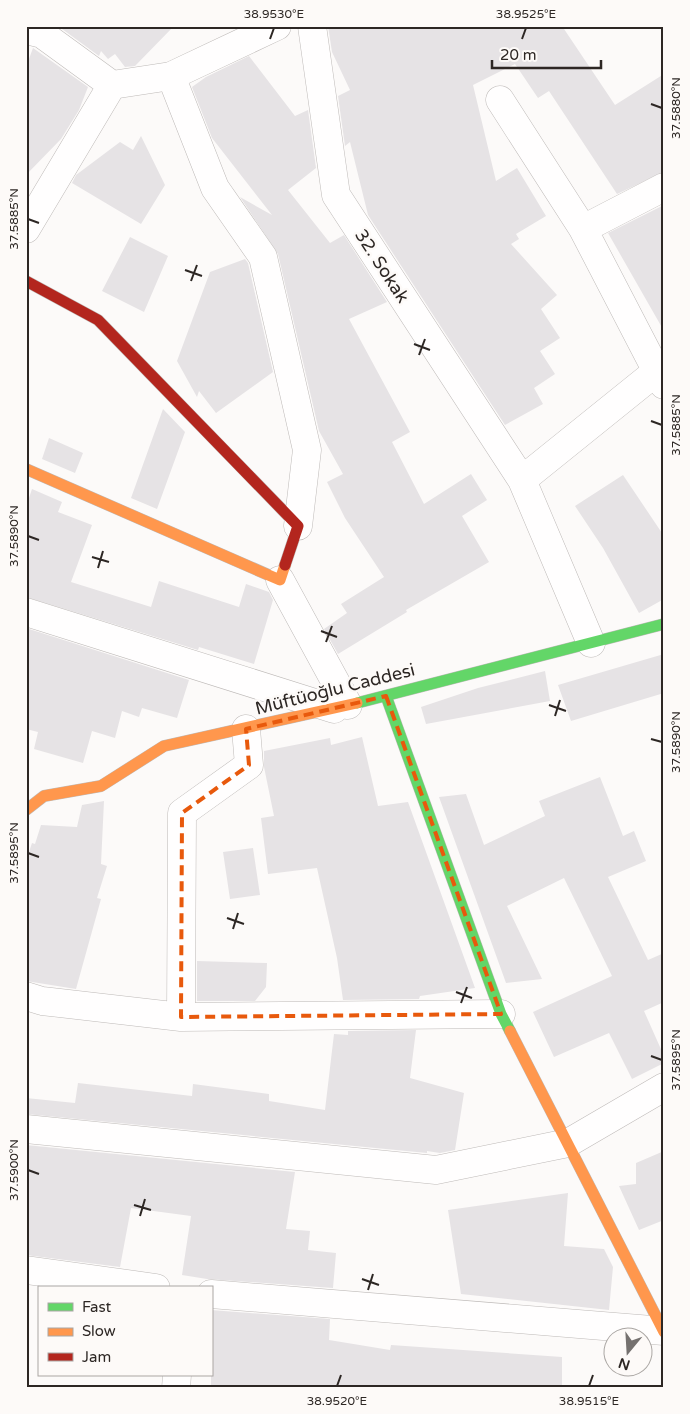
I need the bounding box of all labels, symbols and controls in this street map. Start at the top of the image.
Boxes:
text: 38.9530°E [244,7,305,21]
text: 38.9525°E [496,7,556,21]
scale bar [492,38,601,70]
text: 20 m [500,46,537,64]
text: 37.5880°N [669,77,683,139]
text: 37.5885°N [7,188,21,250]
street label: 32. Sokak [350,225,414,307]
text: 37.5885°N [669,394,683,456]
text: 37.5890°N [7,505,21,567]
street label: Müftüoğlu Caddesi [253,659,417,719]
text: 37.5890°N [669,711,683,773]
text: 37.5895°N [7,822,21,884]
text: 37.5895°N [669,1029,683,1091]
text: 37.5900°N [7,1139,21,1201]
legend [38,1286,212,1376]
text: Fast [82,1298,112,1316]
text: Slow [82,1322,116,1340]
north arrow [602,1326,652,1376]
text: Jam [82,1348,111,1366]
text: N [616,1354,632,1374]
text: 38.9520°E [307,1394,368,1408]
text: 38.9515°E [559,1394,619,1408]

